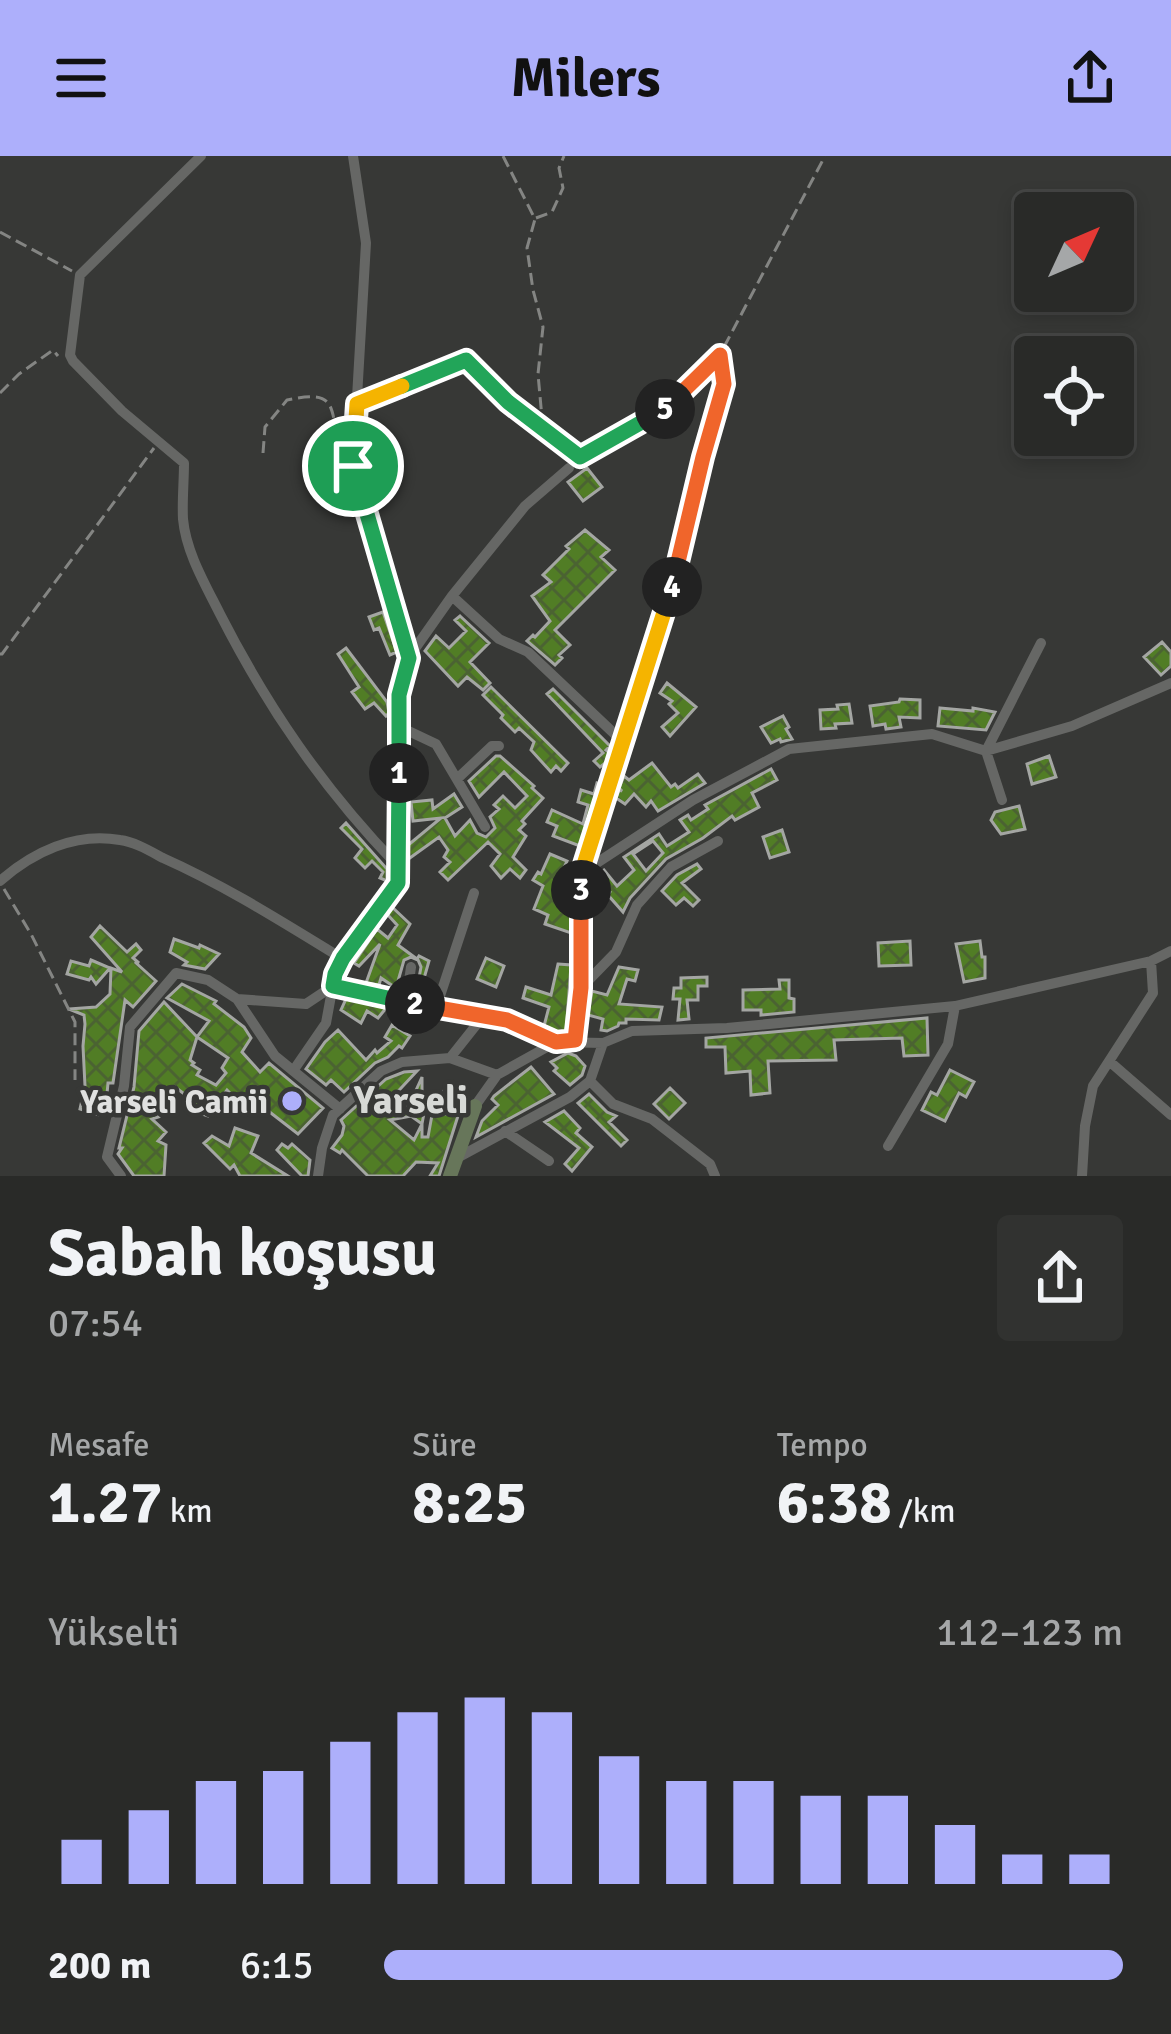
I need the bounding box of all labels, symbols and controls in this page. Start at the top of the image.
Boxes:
icon: menu [48,45,114,111]
text: Milers [511,45,660,112]
icon: share [1057,45,1123,111]
north arrow [1014,192,1134,312]
map controls [1014,192,1134,456]
button: locate [1014,336,1134,456]
pin: 5 [635,379,695,439]
text: 5 [656,388,674,429]
pin [302,415,404,517]
icon: arrive [320,433,386,499]
pin: 4 [642,557,702,617]
text: 4 [663,566,681,607]
pin: 1 [369,743,429,803]
text: 1 [390,752,408,793]
pin: 3 [551,860,611,920]
text: 3 [572,869,590,910]
pin: 2 [385,974,445,1034]
text: 2 [406,983,424,1024]
district label: Yarseli [353,1076,468,1124]
place label: Yarseli Camii [79,1082,268,1123]
marker: Yarseli Camii [279,1088,305,1114]
text: Sabah koşusu [48,1213,437,1294]
button: share [997,1215,1123,1341]
text: 07:54 [48,1299,143,1347]
text: Mesafe [48,1425,150,1466]
text: Süre [412,1425,477,1466]
text: Tempo [777,1425,868,1466]
text: 1.27 [48,1466,162,1540]
text: 8:25 [412,1466,527,1540]
text: 6:38 [777,1466,892,1540]
text: km [162,1491,213,1532]
text: /km [892,1491,956,1532]
text: Yükselti [48,1608,179,1656]
text: 112–123 m [936,1608,1123,1656]
text: 200 m [48,1941,151,1989]
text: 6:15 [240,1941,314,1989]

